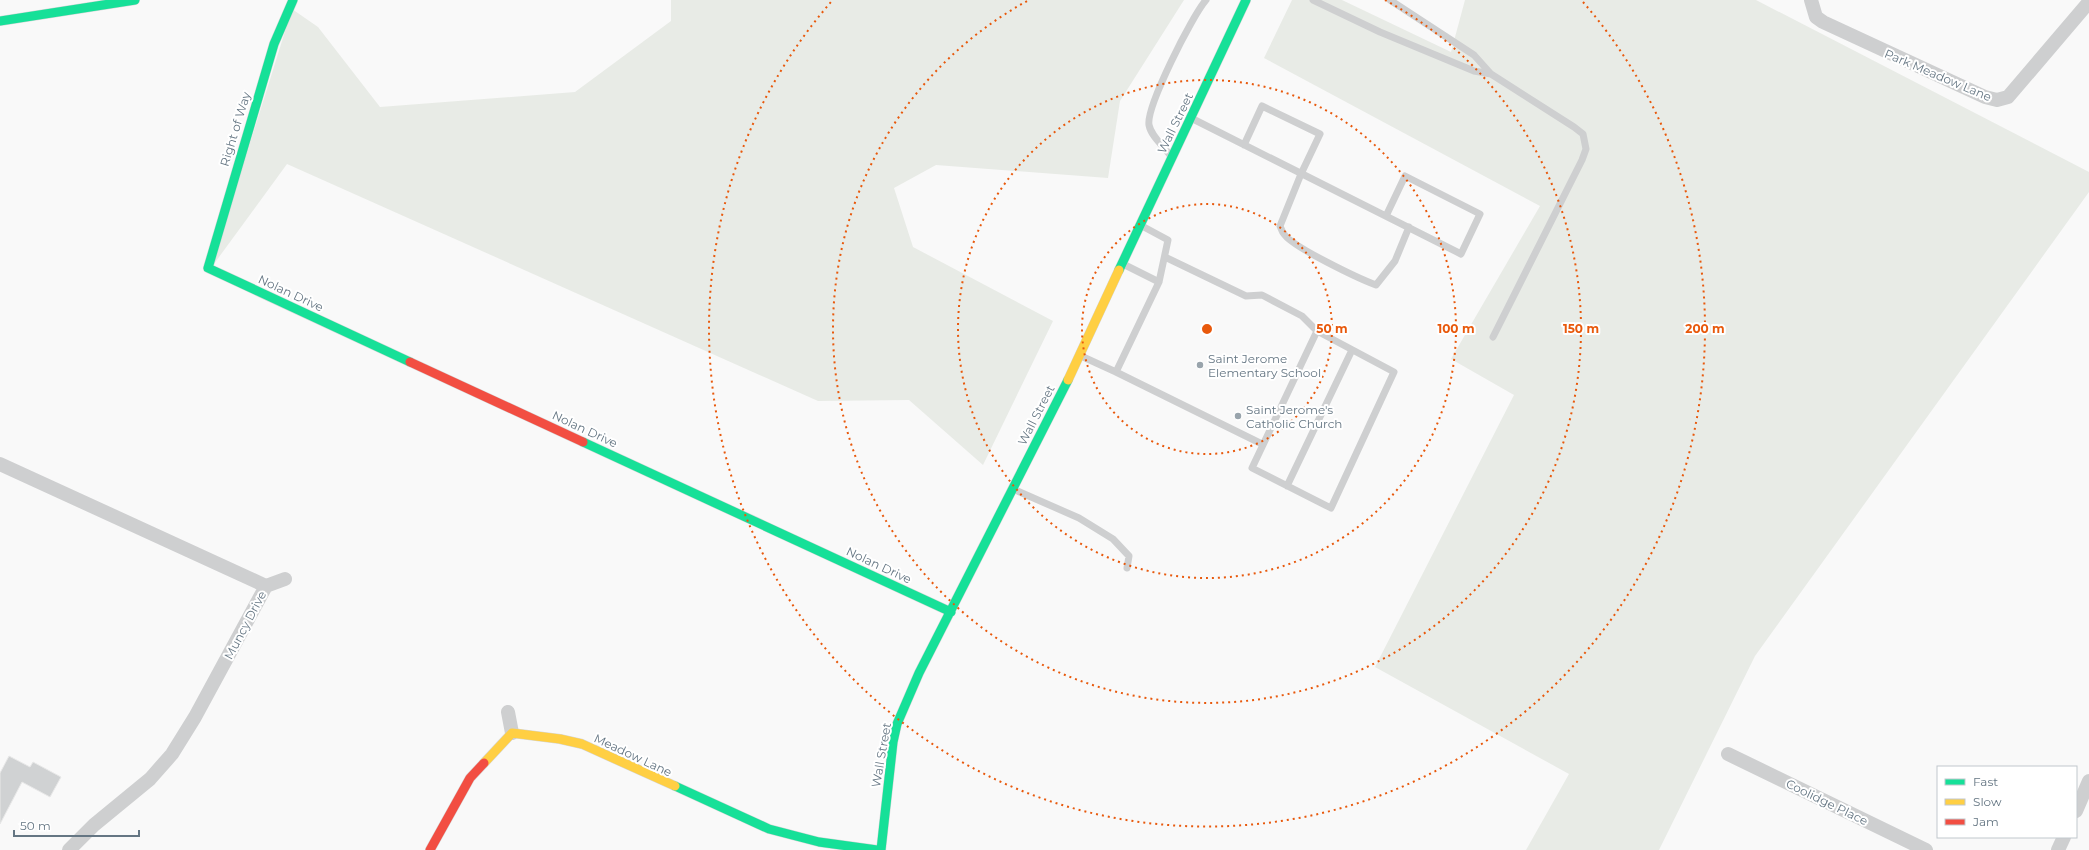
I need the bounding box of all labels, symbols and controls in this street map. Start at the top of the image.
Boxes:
street label: Park Meadow Lane [1882,46,1994,104]
street label: Right of Way [217,90,254,168]
street label: Wall Street [1154,90,1196,156]
street label: Nolan Drive [256,271,326,315]
text: 50 m [1316,321,1348,336]
text: 100 m [1438,321,1474,336]
text: 150 m [1563,321,1599,336]
text: 200 m [1685,321,1725,336]
centre of rings [1200,322,1214,336]
place label: Saint Jerome Elementary School [1208,351,1321,380]
marker: Saint Jerome Elementary School [1195,360,1205,370]
street label: Wall Street [1014,382,1058,448]
place label: Saint Jerome's Catholic Church [1246,402,1342,431]
street label: Nolan Drive [550,407,620,451]
marker: Saint Jerome's Catholic Church [1233,411,1243,421]
street label: Nolan Drive [844,543,914,587]
street label: Muncy Drive [221,588,269,662]
street label: Wall Street [868,721,894,789]
street label: Meadow Lane [592,730,674,780]
legend [1937,766,2077,838]
text: Fast [1973,774,1998,789]
street label: Coolidge Place [1784,776,1870,828]
text: Slow [1973,794,2002,809]
scale bar [14,812,139,838]
text: Jam [1972,814,1999,829]
text: 50 m [20,818,51,833]

